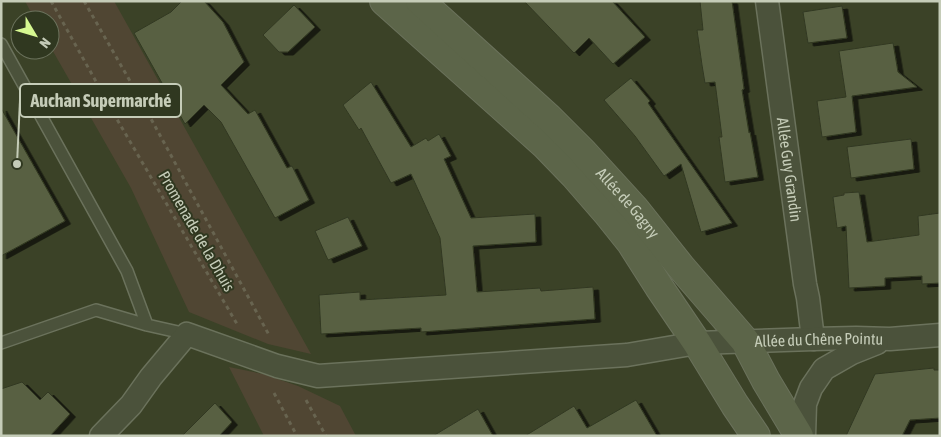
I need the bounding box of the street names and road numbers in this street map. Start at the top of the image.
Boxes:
street label: Allée Guy Grandin [774,116,806,223]
street label: Allée de Gagny [593,164,664,242]
street label: Promenade de la Dhuis [155,168,239,295]
street label: Allée du Chêne Pointu [754,329,884,350]

